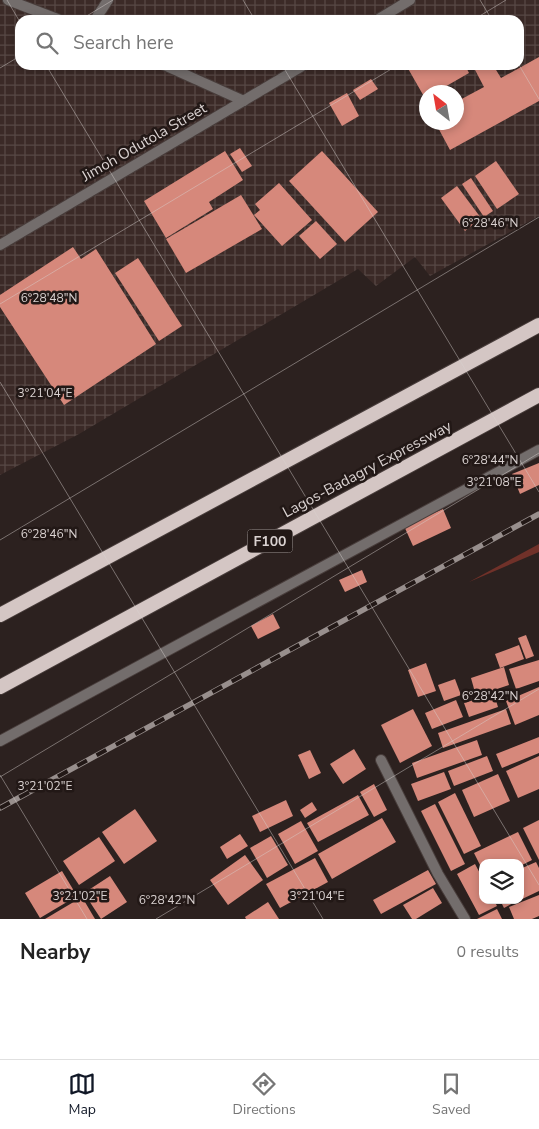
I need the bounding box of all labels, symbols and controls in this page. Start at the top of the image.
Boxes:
search box [15,15,524,70]
icon: search [33,29,61,57]
text: Search here [73,30,174,56]
north arrow [419,85,464,130]
street label: Jimoh Odutola Street [77,98,211,186]
text: 6°28'46"N [462,215,518,231]
text: 6°28'48"N [21,290,77,306]
text: 3°21'04"E [18,385,72,401]
street label: Lagos-Badagry Expressway [279,416,455,522]
text: 6°28'44"N [462,452,518,468]
text: 3°21'08"E [467,474,521,490]
text: 6°28'46"N [21,526,77,542]
road number: F100 [248,530,292,552]
text: 6°28'42"N [462,688,518,704]
text: 3°21'02"E [18,778,72,794]
map controls [479,859,524,904]
button: layers [479,859,524,904]
text: 3°21'02"E [53,888,107,904]
text: 3°21'04"E [290,888,344,904]
text: 6°28'42"N [139,892,195,908]
text: Nearby [20,938,90,966]
text: 0 results [457,941,519,963]
tab: Map [68,1070,96,1119]
tab: Directions [233,1070,296,1119]
tab: Saved [432,1070,471,1119]

